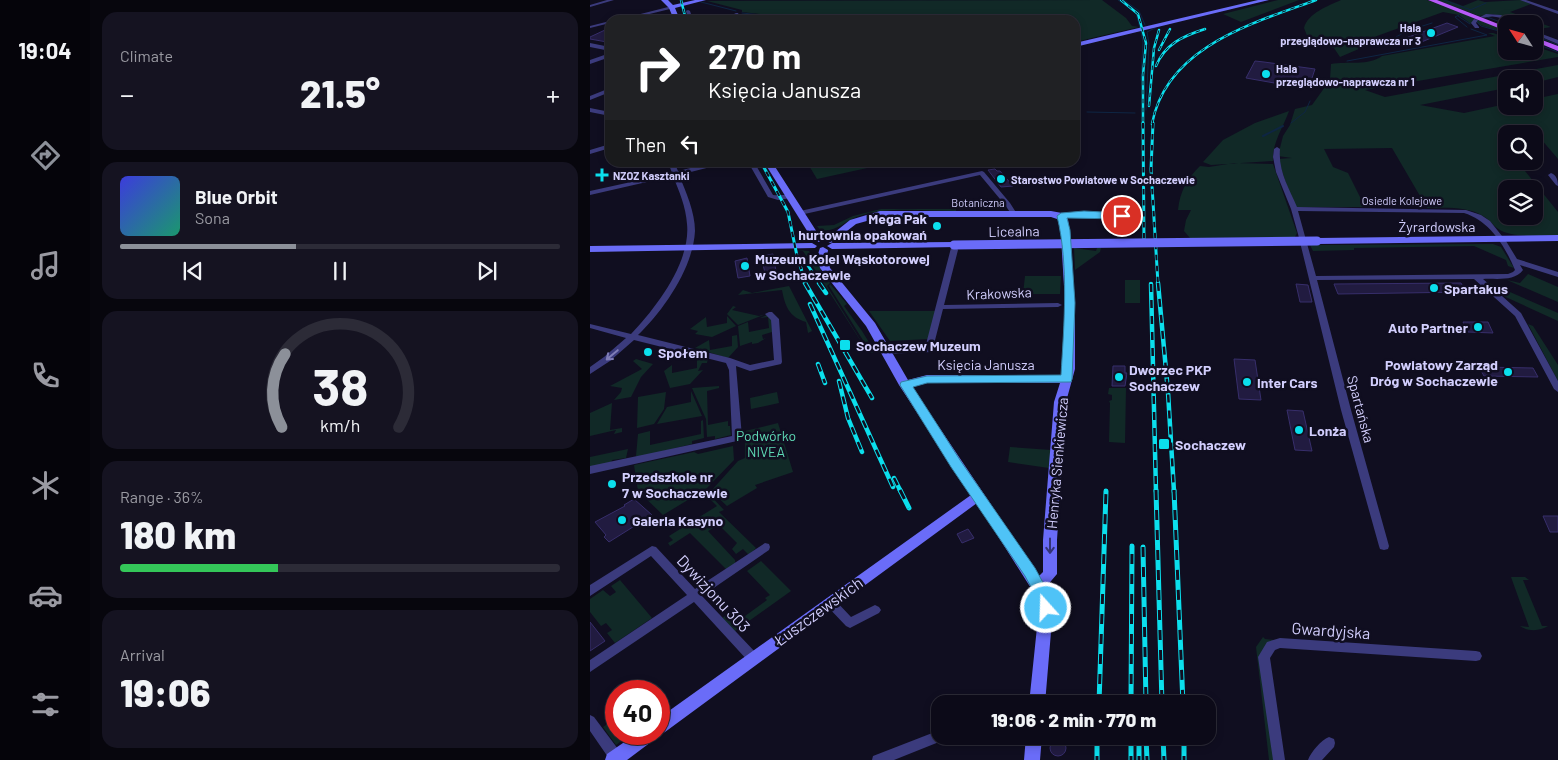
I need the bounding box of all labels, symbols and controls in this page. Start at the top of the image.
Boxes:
north arrow [1498,15,1542,60]
map controls [1498,15,1543,225]
place label: Hala przeglądowo-naprawcza nr 3 [1280,21,1421,47]
marker: Hala przeglądowo-naprawcza nr 3 [1425,27,1437,39]
text: 270 m [708,34,801,76]
icon: right [625,35,690,100]
text: 19:04 [18,37,72,63]
text: Climate [120,46,173,65]
place label: Hala przeglądowo-naprawcza nr 1 [1276,62,1415,88]
marker: Hala przeglądowo-naprawcza nr 1 [1260,68,1272,80]
text: 21.5° [300,70,380,116]
button: sound [1498,70,1543,115]
text: Księcia Janusza [708,76,861,102]
text: − [120,77,134,111]
text: + [546,77,560,111]
button: search [1498,125,1543,170]
icon: left [676,130,704,158]
text: Then [625,133,666,156]
icon: directions [28,138,63,173]
marker: NZOZ Kasztanki [595,168,609,182]
place label: NZOZ Kasztanki [613,169,690,182]
marker: Starostwo Powiatowe w Sochaczewie [995,173,1007,185]
place label: Starostwo Powiatowe w Sochaczewie [1011,173,1195,186]
button: layers [1498,180,1543,225]
text: Blue Orbit [195,185,278,208]
street label: Osiedle Kolejowe [1362,194,1442,207]
pin [1101,195,1143,237]
street label: Botaniczna [951,196,1005,209]
icon: arrive [1108,202,1136,230]
text: Sona [195,208,230,227]
place label: Mega Pak hurtownia opakowań [798,210,928,243]
street label: Żyrardowska [1399,218,1475,235]
marker: Mega Pak hurtownia opakowań [931,220,943,232]
street label: Licealna [988,222,1040,240]
icon: music [28,248,63,283]
place label: Muzeum Kolei Wąskotorowej w Sochaczewie [755,250,930,283]
icon: previous [179,257,207,285]
icon: pause [326,257,354,285]
icon: next [473,257,501,285]
marker: Muzeum Kolei Wąskotorowej w Sochaczewie [739,260,751,272]
place label: Spartakus [1444,280,1508,297]
marker: Spartakus [1428,282,1440,294]
street label: Krakowska [966,283,1032,303]
place label: Auto Partner [1388,319,1469,336]
marker: Auto Partner [1472,321,1484,333]
place label: Sochaczew Muzeum [856,337,981,354]
marker: Sochaczew Muzeum [838,338,852,352]
place label: Społem [658,344,708,361]
marker: Społem [642,346,654,358]
one-way arrow [605,350,618,361]
text: 38 [312,354,368,416]
street label: Księcia Janusza [937,356,1035,373]
place label: Powiatowy Zarząd Dróg w Sochaczewie [1370,356,1498,389]
icon: phone [28,358,63,393]
place label: Dworzec PKP Sochaczew [1129,361,1211,394]
marker: Powiatowy Zarząd Dróg w Sochaczewie [1502,366,1514,378]
marker: Dworzec PKP Sochaczew [1113,371,1125,383]
place label: Inter Cars [1257,374,1318,391]
street label: Spartańska [1344,374,1378,444]
marker: Inter Cars [1241,376,1253,388]
street label: Henryka Sienkiewicza [1043,397,1071,529]
text: km/h [320,414,360,436]
place label: Lonża [1309,422,1346,439]
marker: Lonża [1293,424,1305,436]
park label: Podwórko NIVEA [736,427,796,460]
place label: Sochaczew [1175,436,1246,453]
marker: Sochaczew [1157,437,1171,451]
icon: climate [28,468,63,503]
place label: Przedszkole nr 7 w Sochaczewie [622,468,728,501]
marker: Przedszkole nr 7 w Sochaczewie [606,478,618,490]
text: Range · 36% [120,487,204,506]
text: 180 km [120,511,236,557]
place label: Galeria Kasyno [632,512,723,529]
marker: Galeria Kasyno [616,514,628,526]
one-way arrow [1046,537,1055,553]
street label: Dywizjonu 303 [673,551,755,635]
street label: Łuszczewskich [769,573,866,650]
icon: car [28,578,63,613]
position arrow [1019,581,1071,633]
street label: Gwardyjska [1291,618,1371,642]
text: Arrival [120,645,165,664]
text: 19:06 [120,669,210,715]
speed limit sign: 40 [605,680,670,745]
icon: filters [28,687,63,722]
text: 19:06 · 2 min · 770 m [991,708,1156,731]

